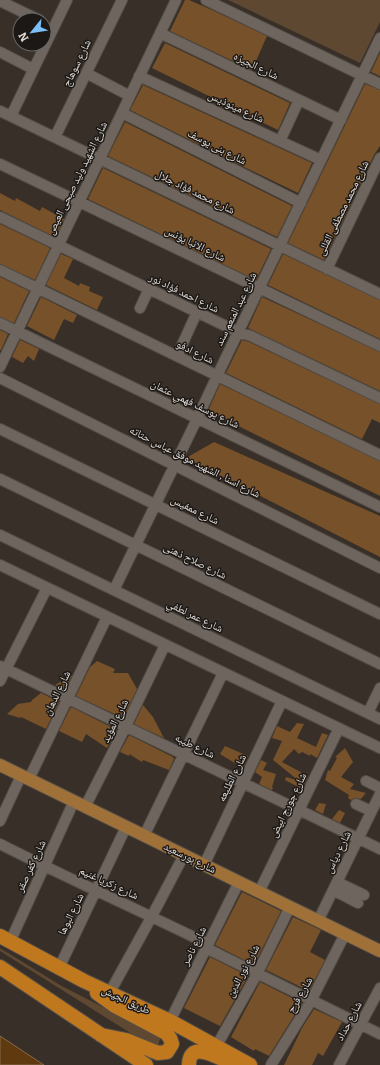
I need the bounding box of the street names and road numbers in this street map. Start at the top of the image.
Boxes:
street label: شارع سوهاج [60,37,94,89]
street label: شارع الجيزه [231,50,281,82]
street label: شارع مينوذيس [206,88,266,126]
street label: شارع الشهيد وليد صبحى العيص [44,119,110,237]
street label: شارع بنى يوسف [185,127,249,167]
street label: شارع محمد مصطفى القللى [314,158,372,258]
street label: شارع محمد فؤاد جلال [153,167,237,217]
street label: شارع الانبا يؤنس [163,224,227,264]
street label: شارع احمد فؤاد نور [146,270,221,316]
street label: شارع عبد المنعم سند [213,270,260,348]
street label: شارع ادفو [174,337,216,367]
street label: شارع يوسف فهمي عثمان [148,377,241,433]
street label: شارع اسنا , الشهيد موفق عباس حتاته [127,423,263,501]
street label: شارع ممفيس [169,493,221,527]
street label: شارع صلاح ذهنى [161,540,229,582]
street label: شارع عمر لطفي [164,597,225,637]
street label: شارع الدهان [41,669,73,717]
street label: شارع المؤيد [99,697,131,745]
street label: شارع طيبه [173,731,217,761]
street label: شارع الطليعه [215,752,249,804]
street label: شارع جورج ابيض [267,771,309,839]
street label: شارع دياس [322,829,354,875]
street label: شارع كفر صقر [13,838,49,895]
street label: شارع بورسعيد [162,840,218,876]
street label: شارع زكريا غنيم [77,864,141,903]
street label: شارع البوها [55,891,87,937]
street label: شارع ناصر [178,924,209,969]
street label: شارع نور الدين [224,942,262,1000]
street label: شارع فرح [285,975,315,1015]
street label: طريق الجيش [100,983,152,1017]
street label: شارع حداد [333,999,365,1043]

